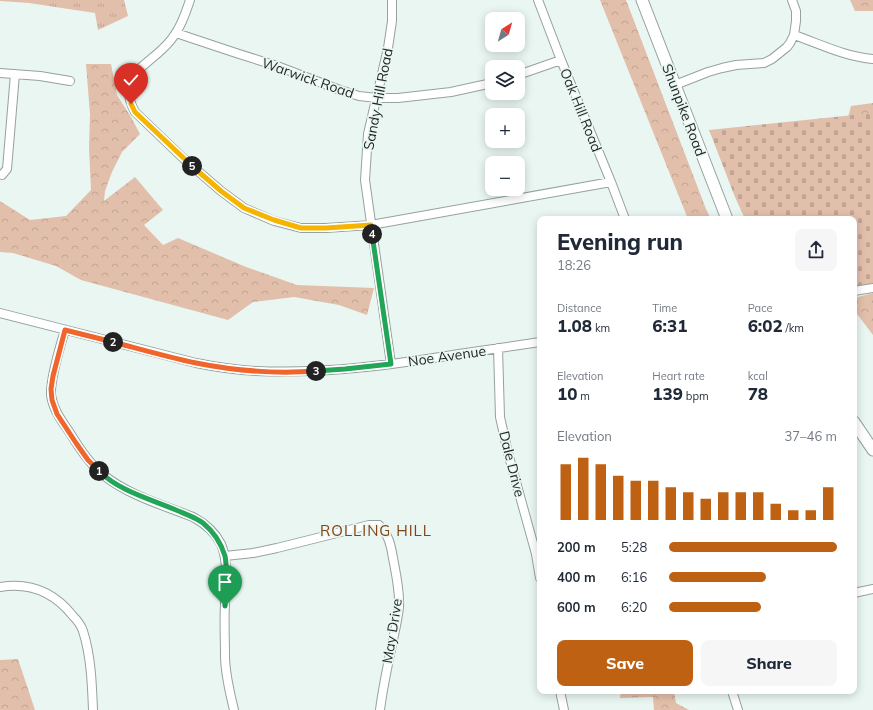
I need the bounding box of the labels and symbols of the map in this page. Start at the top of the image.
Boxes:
north arrow [485,12,525,52]
street label: Sandy Hill Road [359,46,397,152]
street label: Warwick Road [260,54,356,102]
street label: Shunpike Road [658,61,710,159]
pin [114,63,148,104]
street label: Oak Hill Road [556,65,606,155]
pin: 5 [182,156,202,176]
pin: 4 [362,224,382,244]
pin: 2 [103,332,123,352]
street label: Noe Avenue [407,342,487,370]
pin: 3 [306,361,326,381]
street label: Dale Drive [495,429,529,499]
pin: 1 [89,461,109,481]
district label: ROLLING HILL [320,521,432,540]
pin [208,565,242,606]
street label: May Drive [378,597,406,665]

